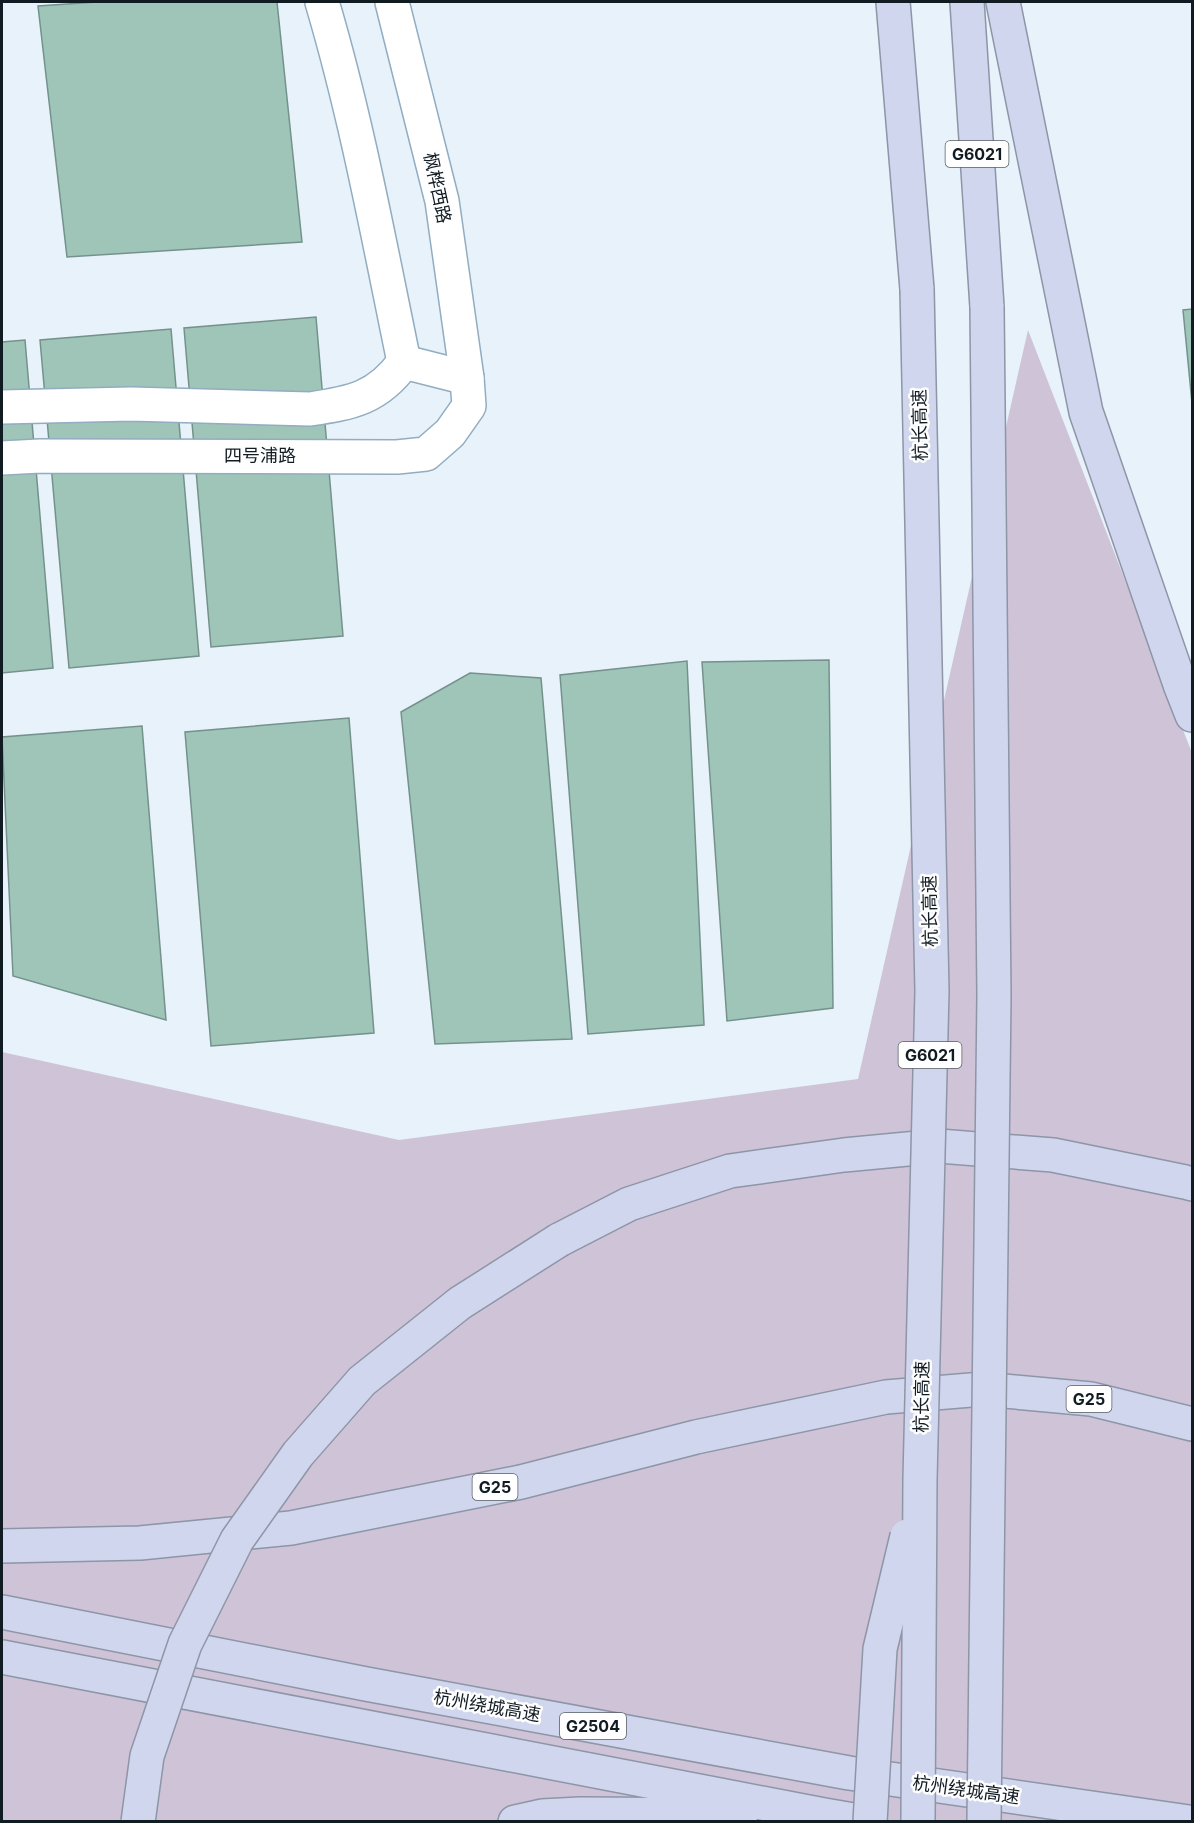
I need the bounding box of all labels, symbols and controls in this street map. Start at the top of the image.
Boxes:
road number: G6021 [946,141,1008,167]
street label: 枫桦西路 [420,150,455,225]
street label: 杭长高速 [908,389,931,461]
street label: 四号浦路 [224,445,296,466]
street label: 杭长高速 [918,875,941,947]
road number: G6021 [898,1042,962,1068]
street label: 杭长高速 [910,1361,933,1433]
road number: G25 [1066,1386,1112,1412]
road number: G25 [472,1474,518,1500]
street label: 杭州绕城高速 [432,1686,542,1725]
road number: G2504 [560,1713,626,1739]
street label: 杭州绕城高速 [911,1772,1021,1807]

